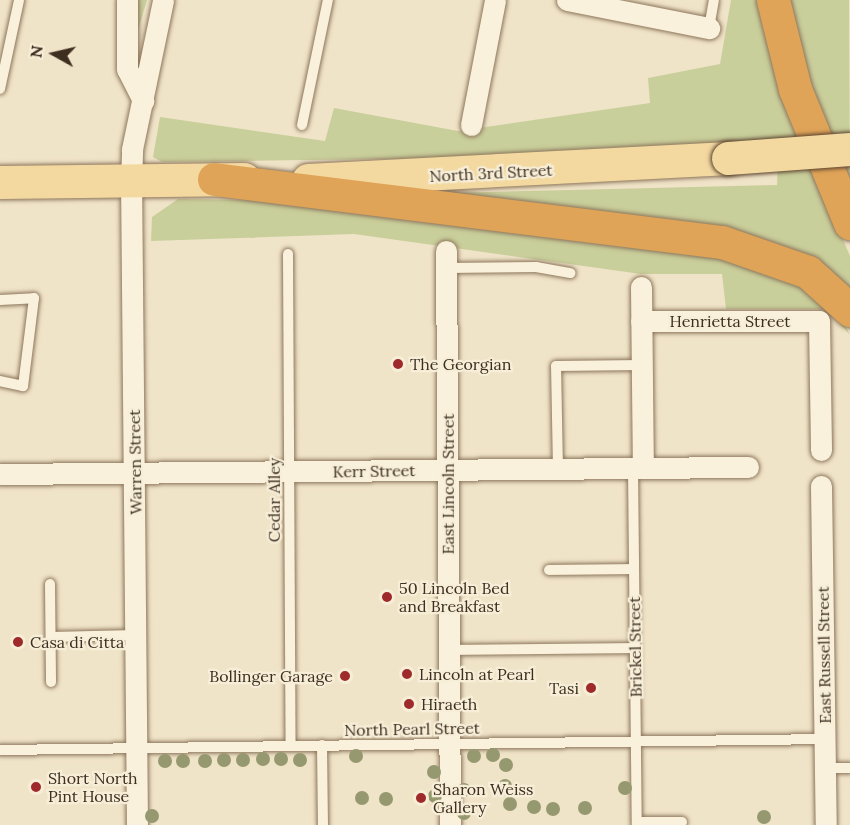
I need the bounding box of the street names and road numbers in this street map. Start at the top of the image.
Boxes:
street label: North 3rd Street [429,160,553,186]
street label: Henrietta Street [670,311,790,331]
street label: Warren Street [124,409,146,515]
street label: East Lincoln Street [438,414,458,554]
street label: Cedar Alley [264,458,284,542]
street label: Kerr Street [332,461,416,481]
street label: East Russell Street [813,586,835,724]
street label: Brickel Street [625,596,645,698]
street label: North Pearl Street [344,718,480,740]

